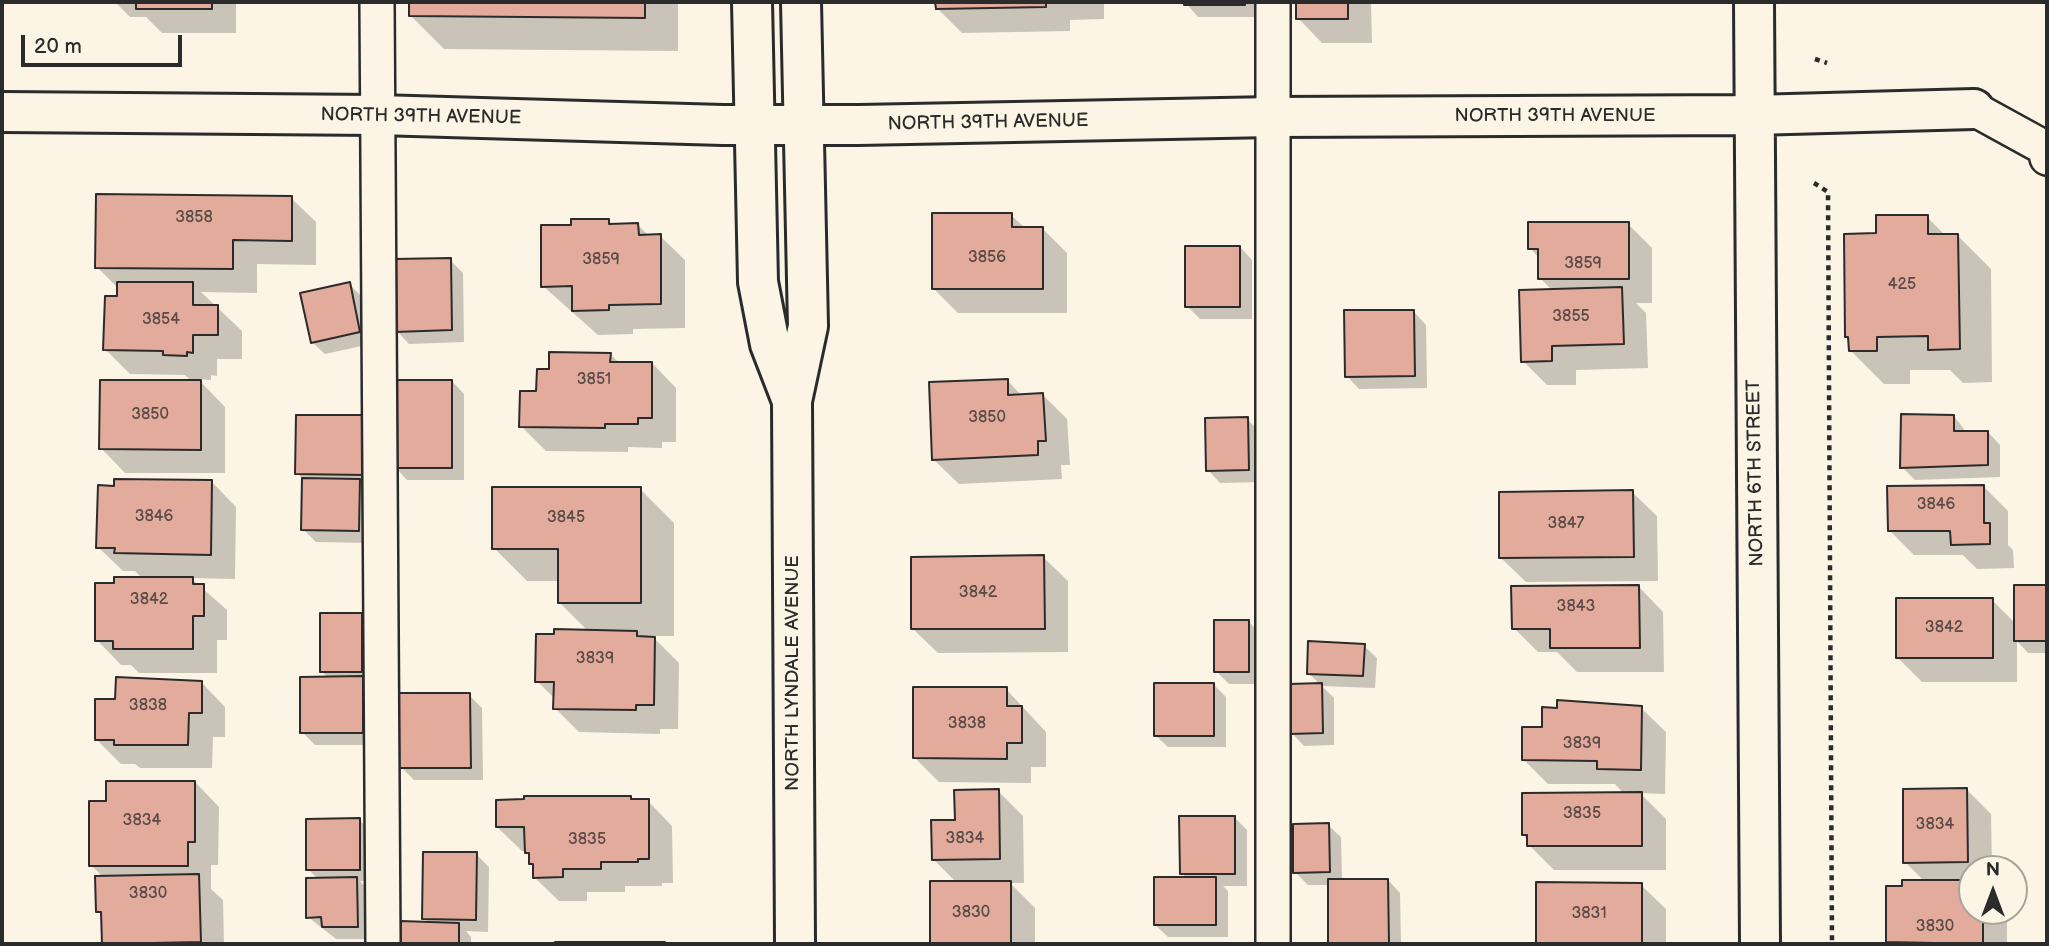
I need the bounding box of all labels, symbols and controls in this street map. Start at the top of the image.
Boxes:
scale bar [24,21,186,65]
text: 20 m [34,34,82,59]
street label: NORTH 39TH AVENUE [320,104,522,130]
street label: NORTH 39TH AVENUE [1455,105,1655,127]
street label: NORTH 39TH AVENUE [887,110,1089,136]
house number: 3858 [175,208,213,228]
house number: 3856 [968,248,1006,268]
house number: 3859 [582,250,620,270]
house number: 3859 [1564,254,1602,274]
house number: 425 [1888,275,1916,295]
house number: 3855 [1552,307,1590,327]
house number: 3854 [142,310,180,330]
house number: 3851 [577,370,611,390]
street label: NORTH 6TH STREET [1743,379,1769,567]
house number: 3850 [131,405,169,425]
house number: 3850 [968,408,1006,428]
house number: 3846 [1917,495,1955,515]
house number: 3846 [135,507,173,527]
house number: 3845 [547,508,585,528]
house number: 3847 [1548,514,1584,534]
street label: NORTH LYNDALE AVENUE [782,555,804,791]
house number: 3842 [959,583,997,603]
house number: 3842 [130,590,168,610]
house number: 3843 [1557,597,1595,617]
house number: 3842 [1925,618,1963,638]
house number: 3839 [576,649,614,669]
house number: 3838 [129,696,167,716]
house number: 3838 [948,714,986,734]
house number: 3839 [1563,734,1601,754]
house number: 3835 [1563,804,1601,824]
house number: 3834 [123,811,161,831]
house number: 3834 [1916,815,1954,835]
house number: 3834 [946,829,984,849]
house number: 3835 [568,830,606,850]
north arrow [1958,855,2028,925]
text: N [1986,859,2000,882]
house number: 3830 [129,884,167,904]
house number: 3830 [952,903,990,923]
house number: 3831 [1571,904,1607,924]
house number: 3830 [1916,917,1954,937]

